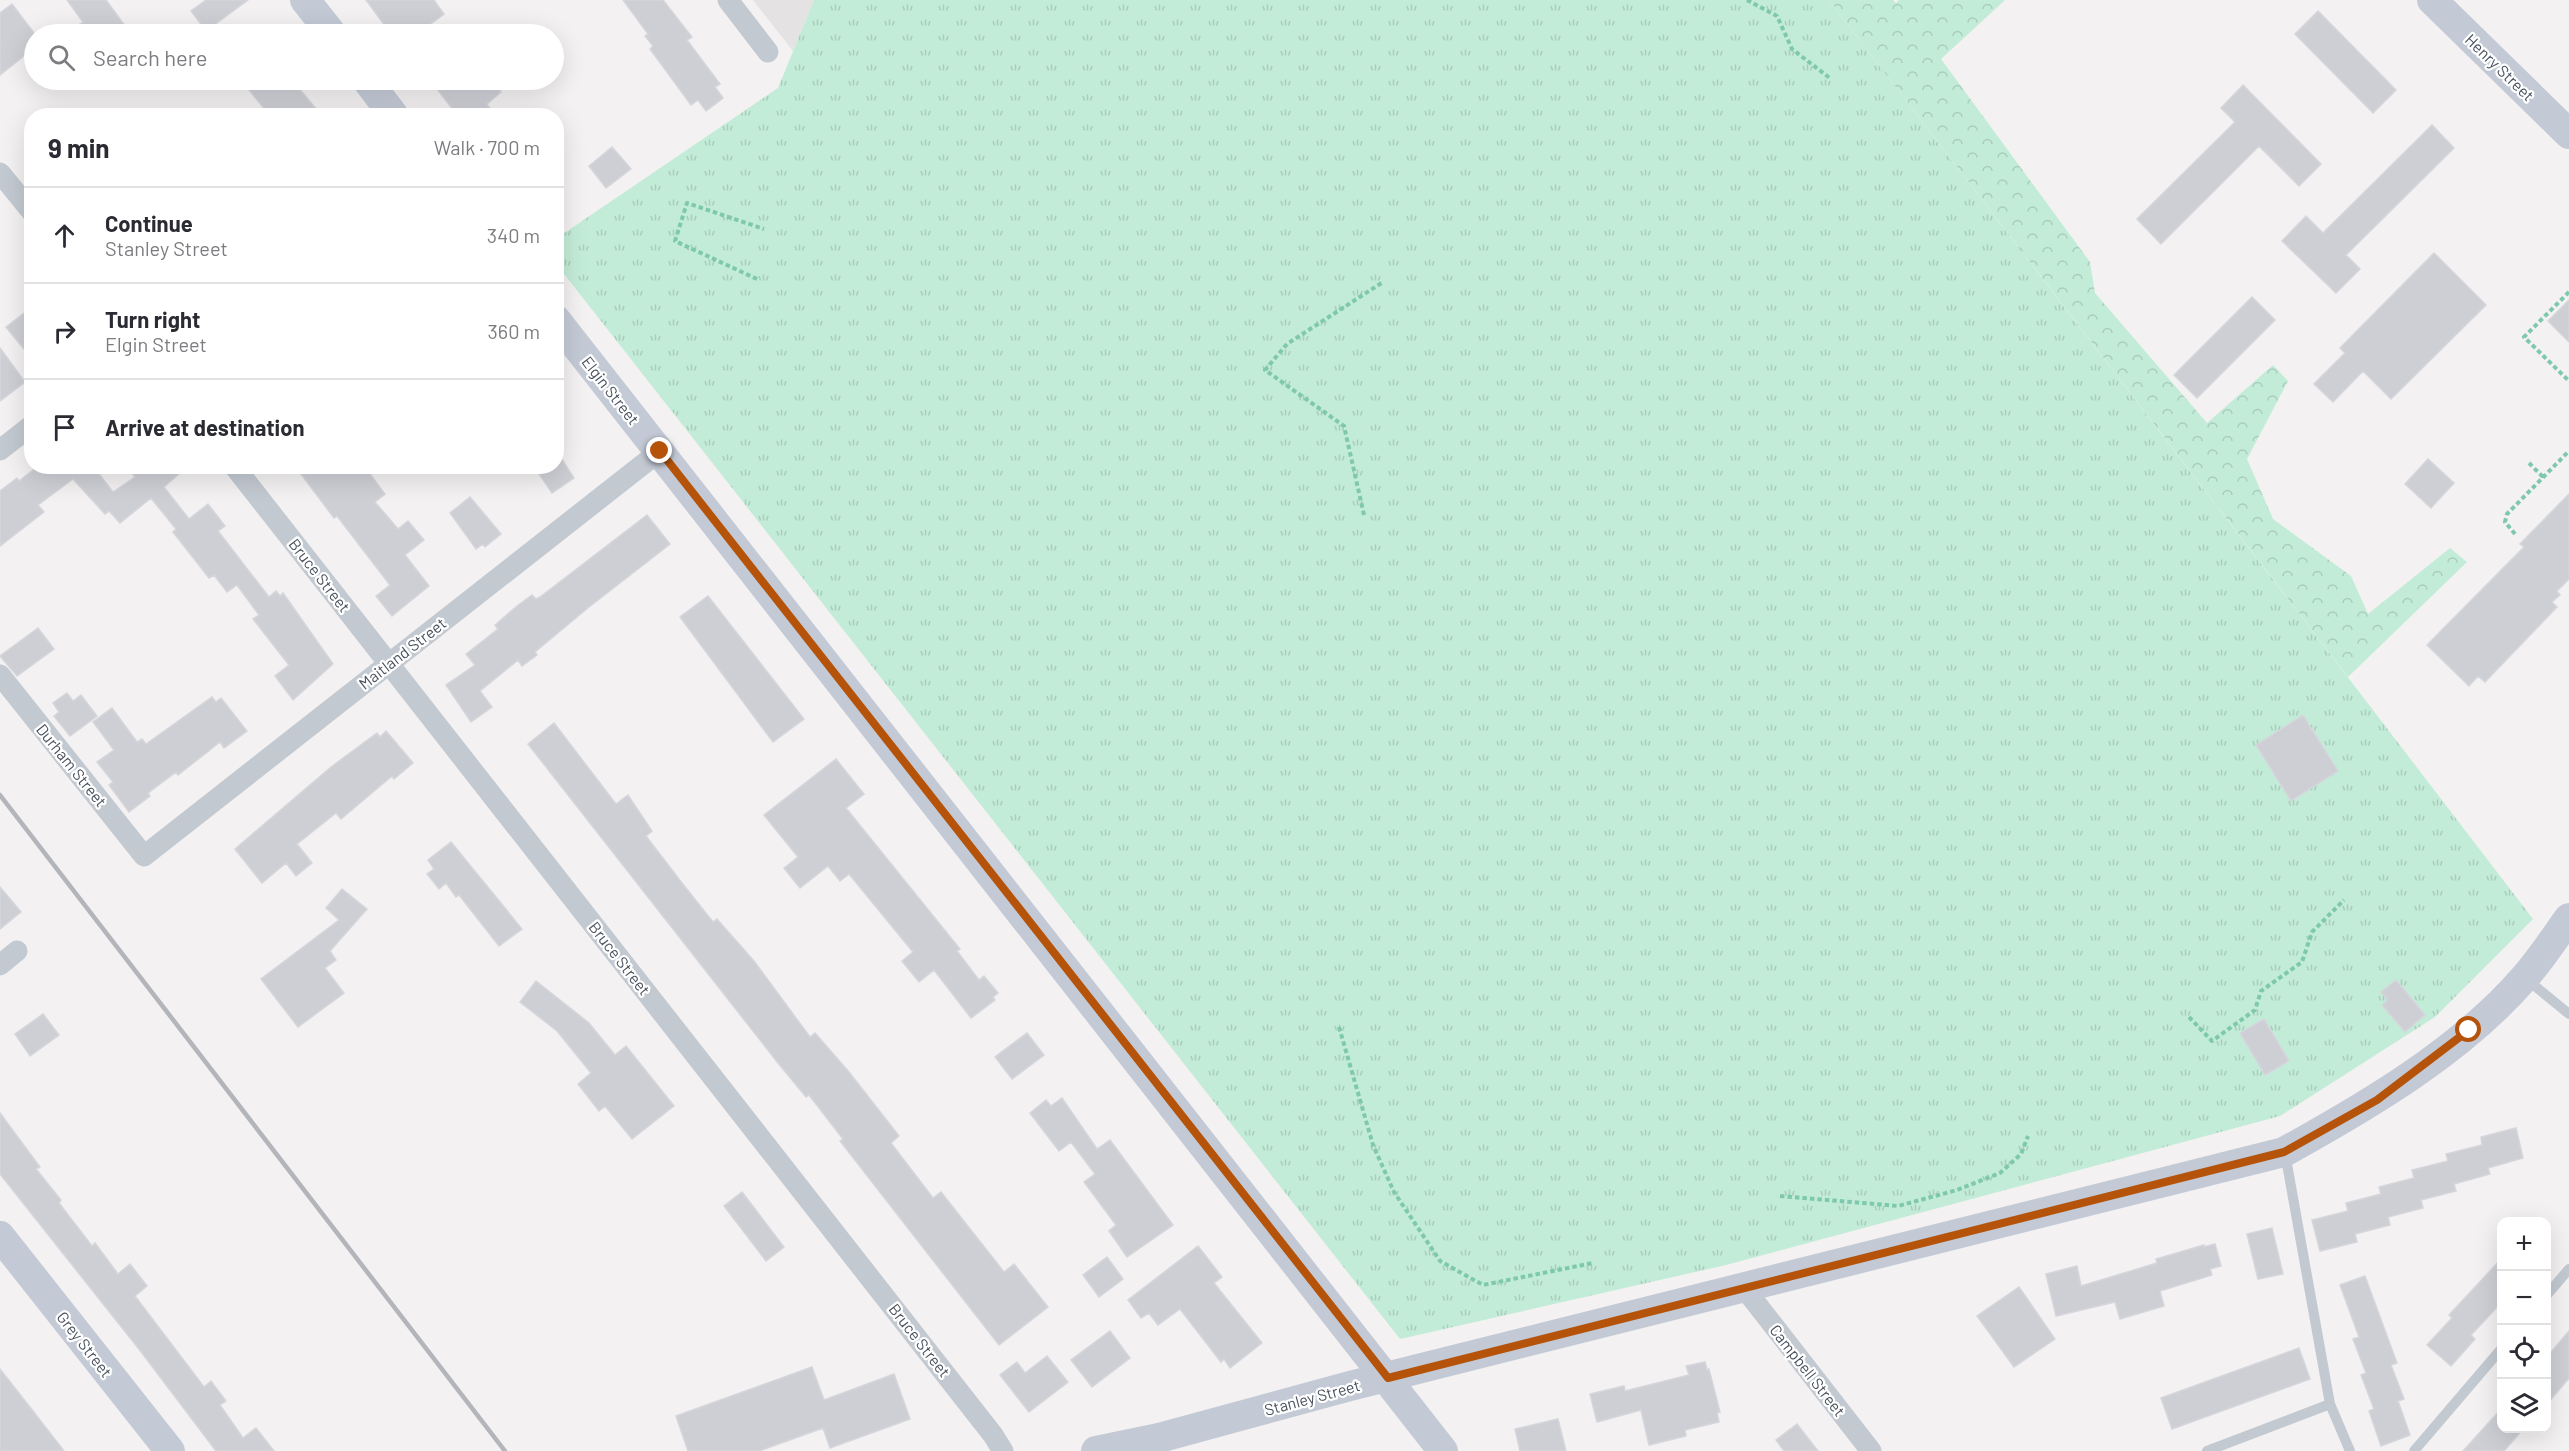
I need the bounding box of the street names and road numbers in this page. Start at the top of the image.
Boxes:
street label: Henry Street [2462,30,2538,104]
street label: Elgin Street [578,352,644,428]
street label: Bruce Street [285,534,355,616]
street label: Maitland Street [355,613,449,693]
street label: Durham Street [33,720,111,810]
street label: Bruce Street [585,917,655,999]
street label: Bruce Street [885,1299,955,1381]
street label: Grey Street [53,1307,117,1381]
street label: Campbell Street [1766,1320,1850,1420]
street label: Stanley Street [1262,1375,1362,1419]

